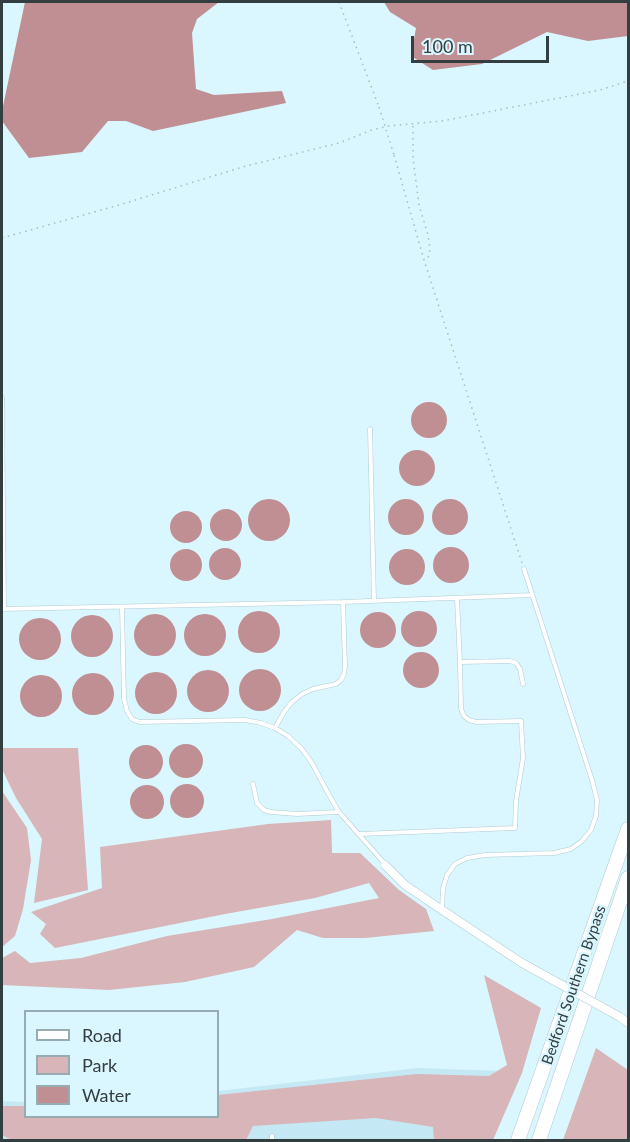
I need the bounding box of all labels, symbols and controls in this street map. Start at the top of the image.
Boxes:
scale bar [414,24,552,62]
text: 100 m [422,35,473,57]
street label: Bedford Southern Bypass [538,903,610,1067]
legend [24,1010,219,1118]
text: Road [82,1024,122,1046]
text: Park [82,1054,117,1076]
text: Water [82,1084,131,1106]

